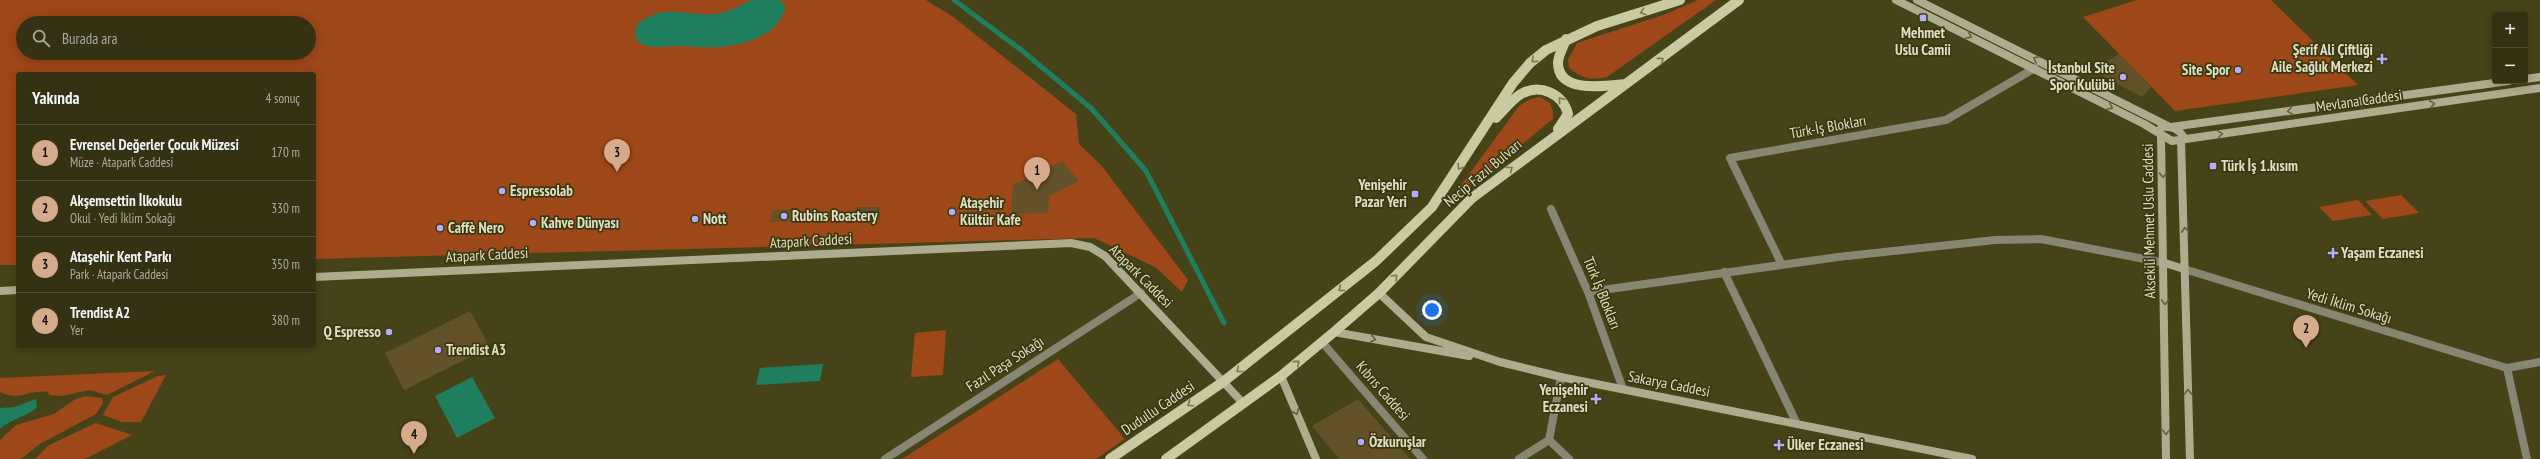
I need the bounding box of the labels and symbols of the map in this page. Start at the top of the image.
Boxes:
one-way arrow [1639,8,1646,16]
marker: Mehmet Uslu Camii [1918,13,1928,23]
place label: Mehmet Uslu Camii [1895,23,1951,59]
one-way arrow [1965,31,1972,39]
place label: Şerif Ali Çiftliği Aile Sağlık Merkezi [2270,40,2373,76]
marker: Şerif Ali Çiftliği Aile Sağlık Merkezi [2376,53,2388,65]
one-way arrow [1531,56,1538,63]
one-way arrow [1657,57,1664,64]
one-way arrow [2033,57,2040,64]
place label: İstanbul Site Spor Kulübü [2048,58,2115,94]
place label: Site Spor [2182,60,2231,79]
marker: Site Spor [2233,65,2243,75]
marker: İstanbul Site Spor Kulübü [2118,72,2128,82]
street label: Mevlana Caddesi [2315,85,2403,116]
one-way arrow [1559,97,1566,105]
one-way arrow [2428,100,2435,109]
one-way arrow [2106,102,2114,109]
one-way arrow [2287,106,2293,115]
street label: Türk-İş Blokları [1788,110,1868,143]
one-way arrow [2217,130,2223,139]
street label: Necip Fazıl Bulvarı [1440,134,1526,211]
pin: 3 [604,139,630,172]
street label: Aksekili Mehmet Uslu Caddesi [2138,143,2159,299]
place label: Türk İş 1.kısım [2221,156,2298,175]
pin: 1 [1024,157,1050,190]
marker: Türk İş 1.kısım [2208,161,2218,171]
one-way arrow [1457,163,1465,170]
one-way arrow [1505,167,1512,174]
one-way arrow [2158,172,2167,178]
place label: Yenişehir Pazar Yeri [1355,175,1408,211]
place label: Espressolab [510,181,573,200]
marker: Espressolab [497,186,507,196]
marker: Yenişehir Pazar Yeri [1410,189,1420,199]
place label: Ataşehir Kültür Kafe [959,193,1021,229]
place label: Rubins Roastery [792,206,879,225]
marker: Ataşehir Kültür Kafe [947,207,957,217]
place label: Nott [703,209,727,228]
marker: Rubins Roastery [779,211,789,221]
place label: Kahve Dünyası [541,213,619,232]
marker: Nott [690,214,700,224]
place label: Caffè Nero [448,218,504,237]
marker: Kahve Dünyası [528,218,538,228]
marker: Caffè Nero [435,223,445,233]
one-way arrow [2181,227,2189,233]
street label: Atapark Caddesi [769,229,853,252]
street label: Atapark Caddesi [1105,240,1177,312]
street label: Atapark Caddesi [445,243,529,266]
place label: Yaşam Eczanesi [2340,243,2424,262]
marker: Yaşam Eczanesi [2328,248,2338,258]
street label: Türk İş Blokları [1579,254,1626,332]
one-way arrow [1390,274,1398,282]
street label: Yedi İklim Sokağı [2304,284,2394,328]
one-way arrow [1338,285,1345,292]
one-way arrow [2161,299,2169,305]
your location [1422,300,1442,320]
pin: 2 [2293,315,2319,348]
place label: Q Espresso [323,322,381,341]
marker: Q Espresso [384,327,394,337]
street label: Fazıl Paşa Sokağı [962,331,1047,396]
one-way arrow [1369,334,1376,342]
place label: Trendist A3 [446,340,506,359]
marker: Trendist A3 [433,345,443,355]
street label: Kıbrıs Caddesi [1352,357,1414,424]
one-way arrow [1292,360,1299,367]
one-way arrow [1236,365,1243,372]
street label: Sakarya Caddesi [1626,366,1712,401]
street label: Dudullu Caddesi [1117,376,1198,439]
place label: Yenişehir Eczanesi [1538,380,1589,416]
one-way arrow [2184,389,2192,395]
marker: Yenişehir Eczanesi [1591,394,1601,404]
one-way arrow [1188,399,1195,406]
one-way arrow [1291,407,1299,415]
pin: 4 [401,421,427,454]
one-way arrow [2162,429,2170,435]
place label: Özkuruşlar [1369,432,1427,451]
place label: Ülker Eczanesi [1787,435,1864,454]
marker: Özkuruşlar [1356,437,1366,447]
marker: Ülker Eczanesi [1774,440,1784,450]

